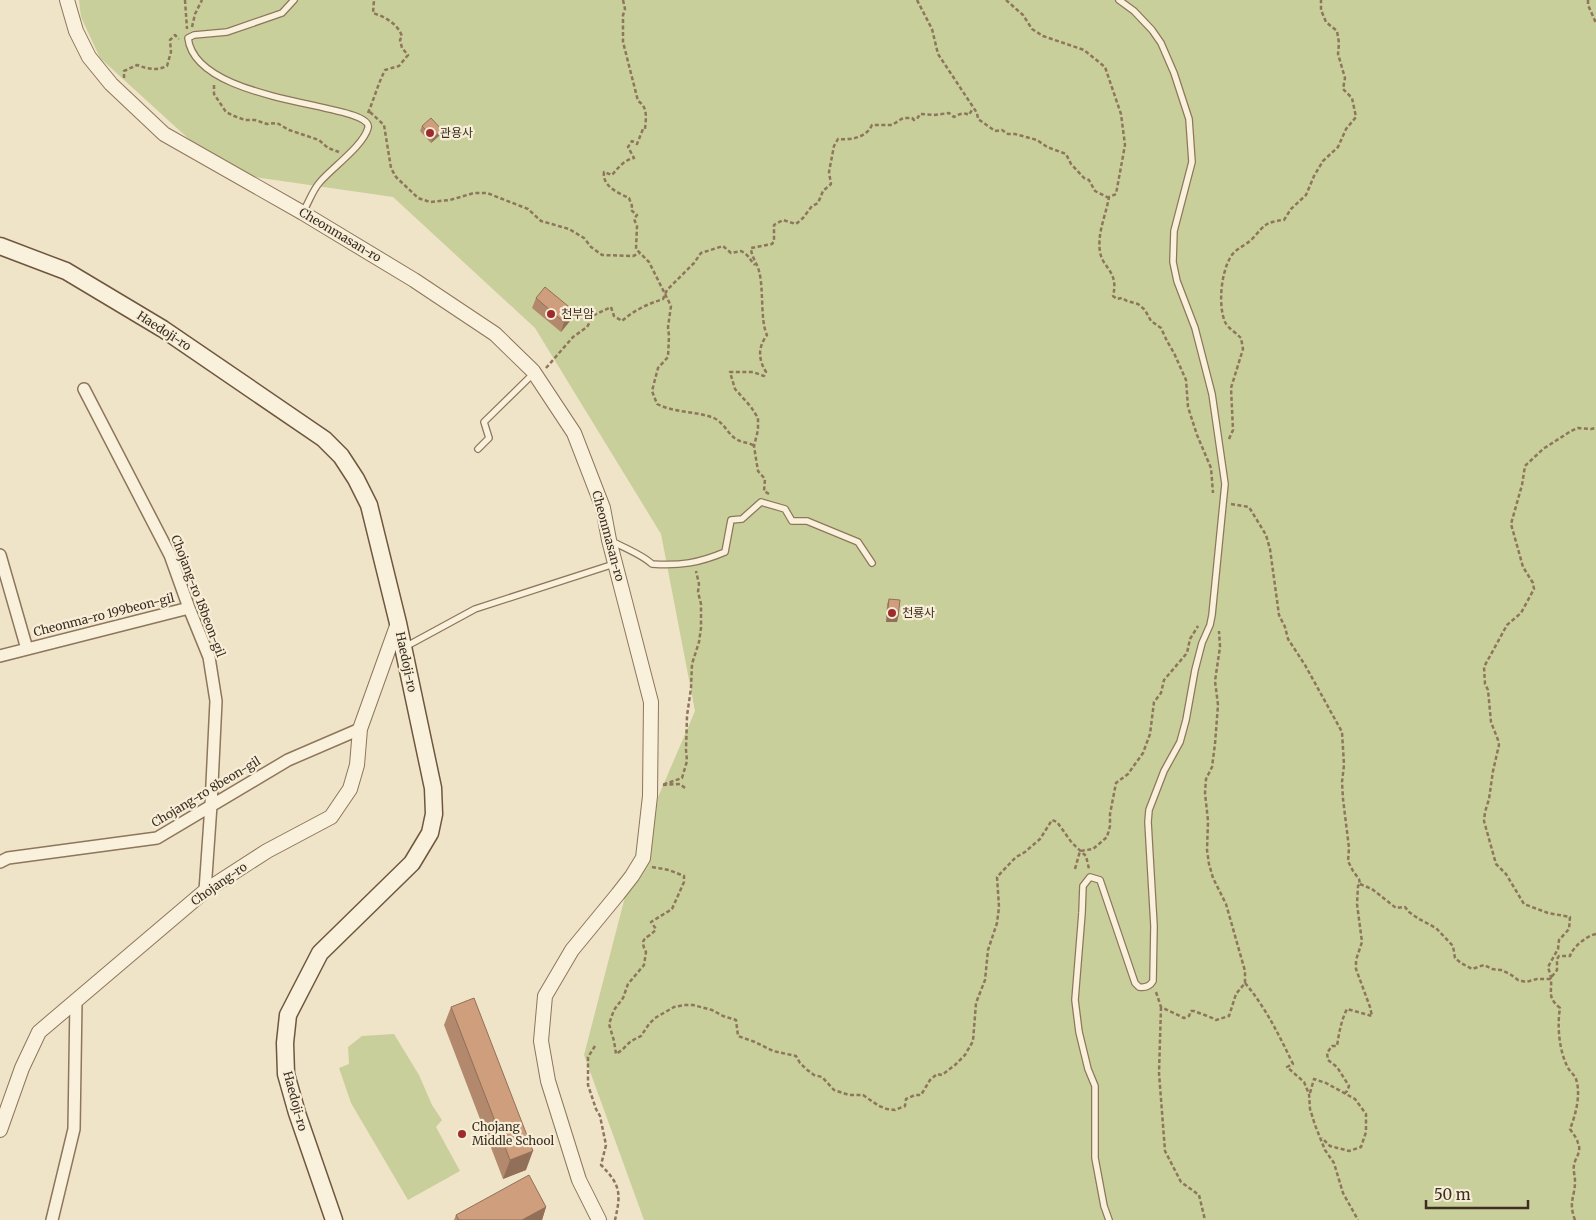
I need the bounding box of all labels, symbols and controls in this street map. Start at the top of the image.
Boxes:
place label: 관용사 [440,125,473,140]
marker: 관용사 [424,127,436,139]
street label: Cheonmasan-ro [296,204,384,265]
place label: 천부암 [561,306,594,321]
street label: Haedoji-ro [134,308,194,354]
marker: 천부암 [545,308,557,320]
street label: Cheonmasan-ro [589,489,628,583]
street label: Chojang-ro 18beon-gil [168,533,229,659]
street label: Cheonma-ro 199beon-gil [32,590,176,639]
place label: 천룡사 [902,605,935,620]
marker: 천룡사 [886,607,898,619]
street label: Haedoji-ro [393,630,420,693]
street label: Chojang-ro 8beon-gil [148,753,263,830]
street label: Chojang-ro [188,859,250,908]
street label: Haedoji-ro [280,1069,311,1132]
place label: Chojang Middle School [472,1119,554,1148]
marker: Chojang Middle School [456,1128,468,1140]
scale bar [1426,1178,1528,1210]
text: 50 m [1434,1185,1471,1204]

